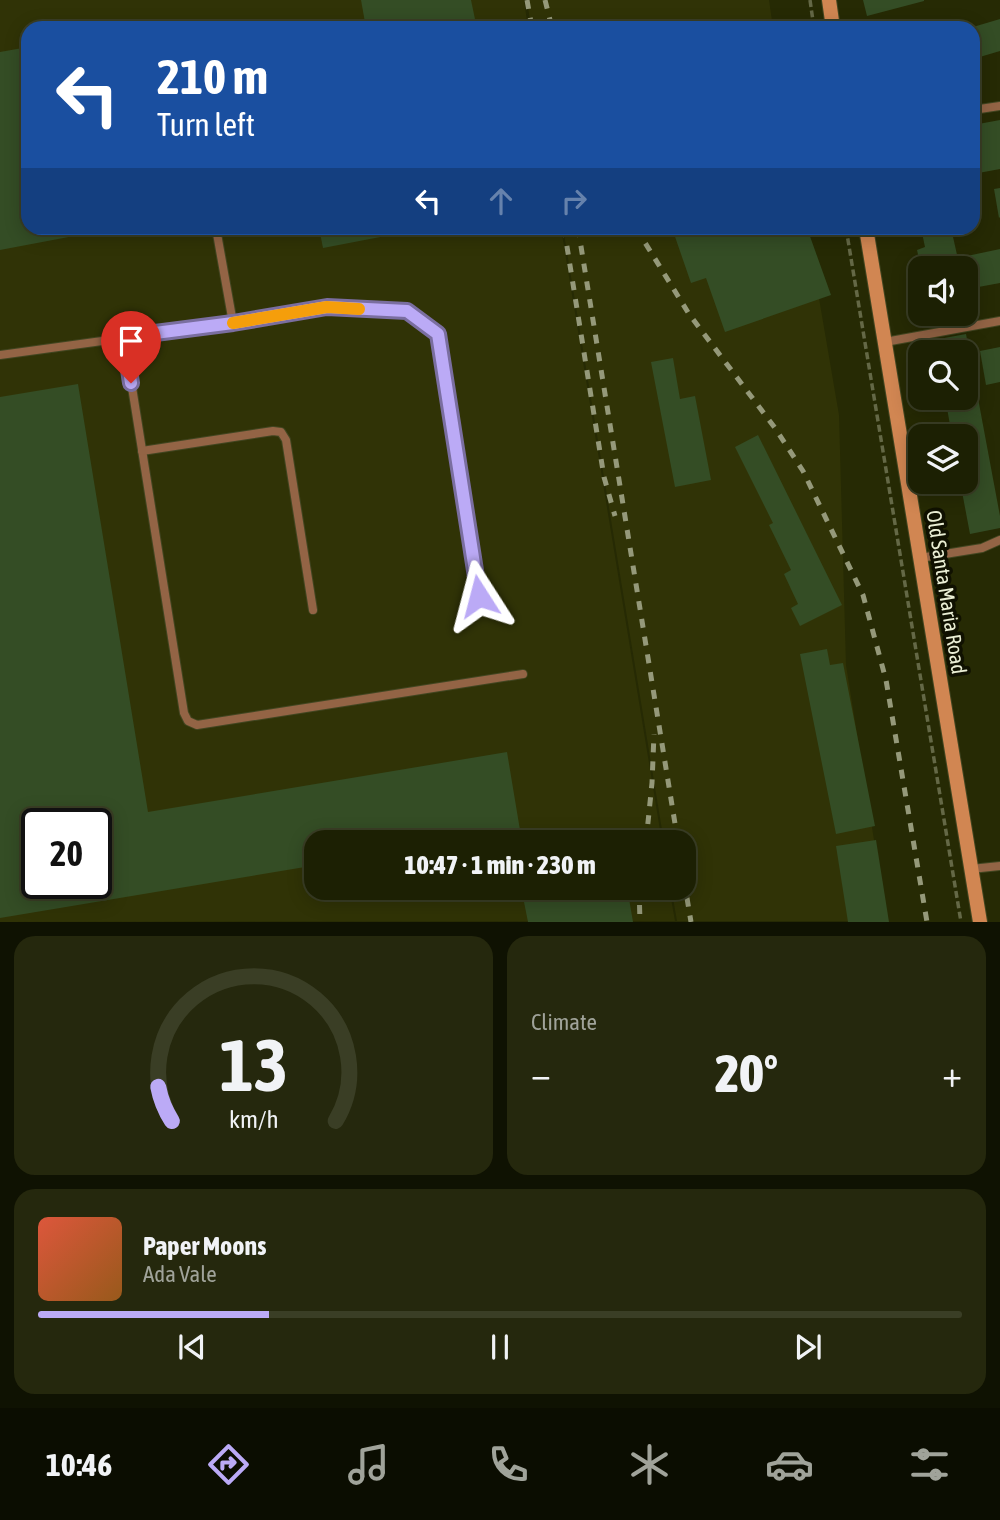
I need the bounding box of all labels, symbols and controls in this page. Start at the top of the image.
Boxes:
text: 210 m [157,48,268,104]
icon: left [42,49,133,140]
text: Turn left [157,106,255,143]
icon: left [409,182,447,220]
icon: ahead [482,182,520,220]
icon: right [555,182,593,220]
map controls [908,256,978,494]
button: sound [908,256,978,326]
pin [101,311,161,383]
icon: arrive [112,322,150,360]
button: search [908,340,978,410]
button: layers [908,424,978,494]
street label: Old Santa Maria Road [922,508,972,676]
position arrow [442,559,516,633]
speed limit sign: 20 [21,808,112,899]
text: 10:47 · 1 min · 230 m [404,850,596,880]
text: Climate [531,1009,597,1035]
text: 13 [219,1024,288,1107]
text: 20° [715,1043,778,1103]
text: − [531,1052,551,1095]
text: + [942,1052,962,1095]
text: km/h [229,1105,278,1133]
text: Paper Moons [143,1231,266,1261]
text: Ada Vale [143,1261,217,1287]
icon: previous [173,1328,211,1366]
icon: pause [481,1328,519,1366]
icon: next [789,1328,827,1366]
icon: directions [204,1440,253,1489]
icon: music [344,1440,393,1489]
icon: phone [484,1440,533,1489]
icon: climate [625,1440,674,1489]
icon: car [765,1440,814,1489]
icon: filters [905,1440,954,1489]
text: 10:46 [46,1446,112,1483]

